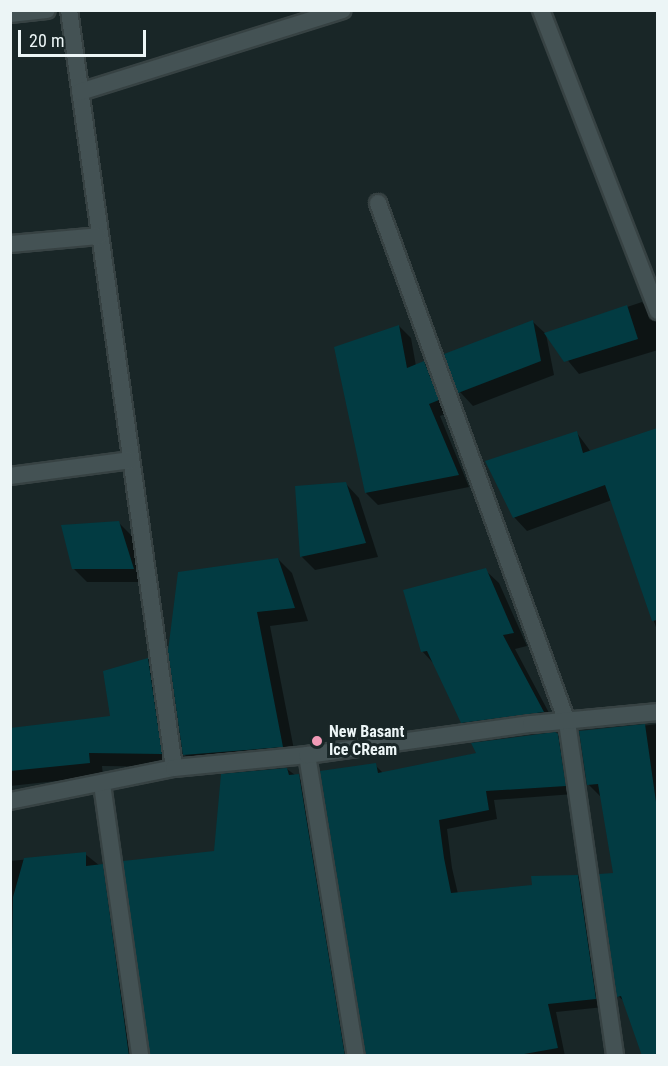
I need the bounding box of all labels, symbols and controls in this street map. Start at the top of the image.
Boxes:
scale bar [21,18,148,56]
text: 20 m [29,30,64,51]
place label: New Basant Ice CReam [329,722,404,760]
marker: New Basant Ice CReam [310,734,324,748]

